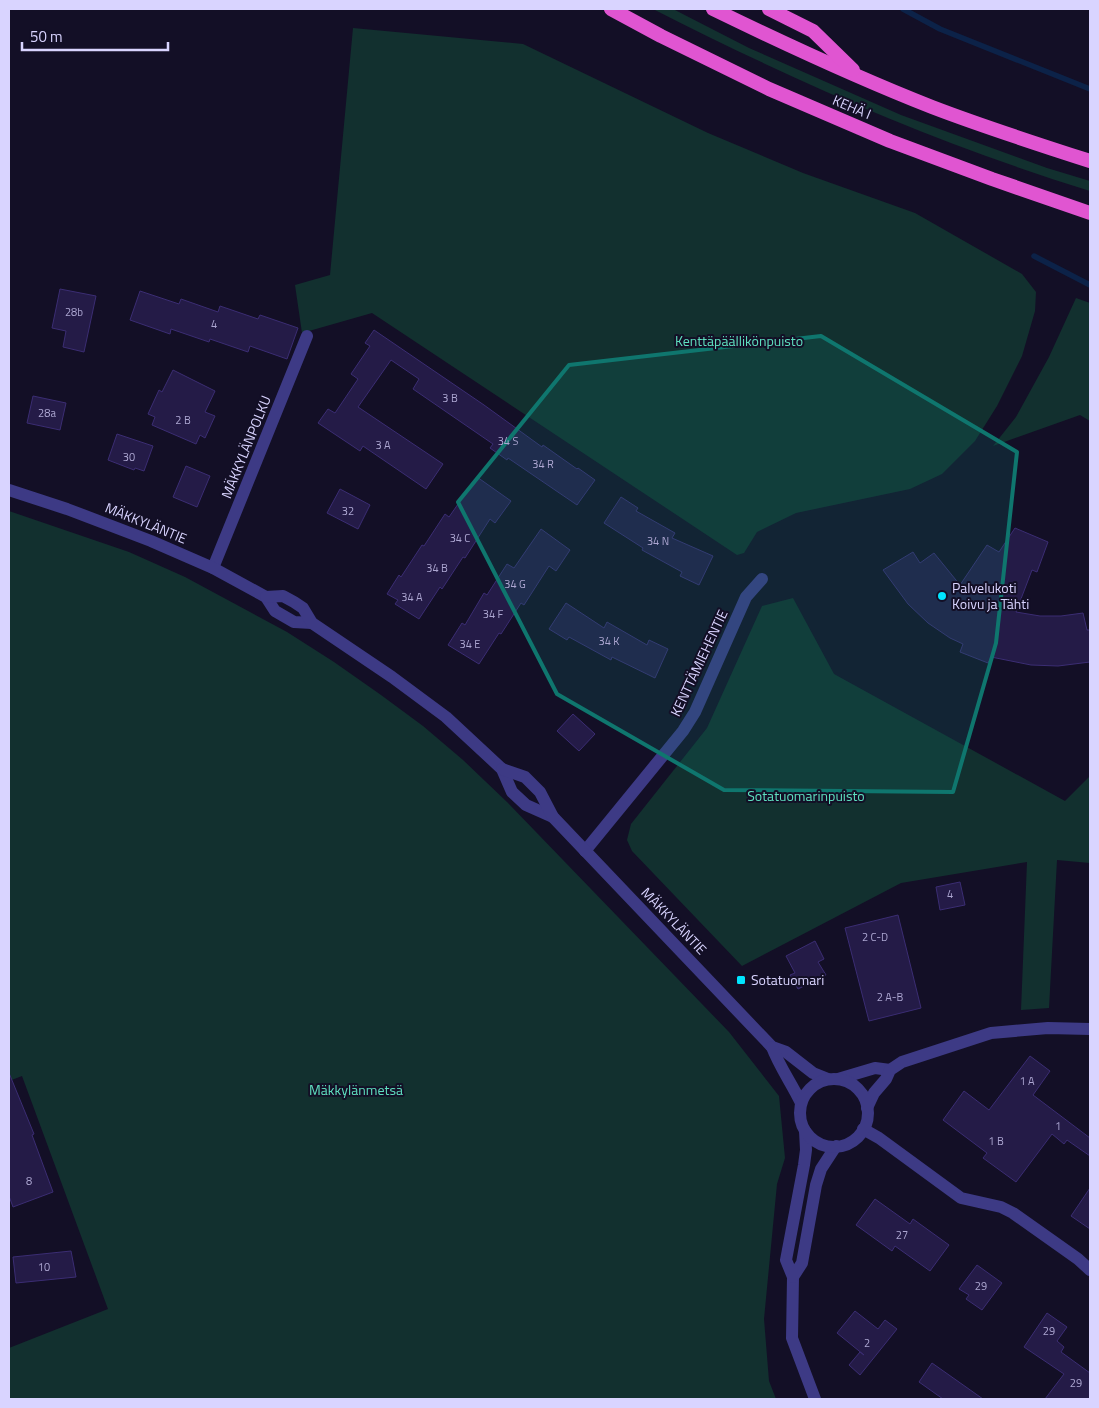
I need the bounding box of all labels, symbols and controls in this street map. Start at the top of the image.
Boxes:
scale bar [22,20,169,52]
text: 50 m [30,25,63,48]
street label: KEHÄ I [830,89,875,124]
house number: 28b [65,304,83,320]
house number: 4 [211,316,217,332]
park label: Kenttäpäällikönpuisto [675,330,803,351]
house number: 3 B [442,390,458,406]
street label: MÄKKYLÄNPOLKU [215,392,276,501]
house number: 28a [38,405,56,421]
house number: 2 B [175,412,191,428]
house number: 34 S [498,433,518,449]
house number: 3 A [375,437,391,453]
house number: 30 [123,449,135,465]
house number: 34 R [532,456,554,472]
street label: MÄKKYLÄNTIE [102,497,191,549]
house number: 32 [342,503,354,519]
house number: 34 C [450,530,470,546]
house number: 34 N [647,533,669,549]
house number: 34 B [426,560,448,576]
house number: 34 G [504,576,526,592]
place label: Palvelukoti Koivu ja Tähti [952,577,1029,614]
house number: 34 A [401,589,423,605]
marker: Palvelukoti Koivu ja Tähti [936,590,948,602]
house number: 34 F [483,606,503,622]
street label: KENTTÄMIEHENTIE [665,606,733,720]
house number: 34 K [599,633,620,649]
house number: 34 E [460,636,480,652]
park label: Sotatuomarinpuisto [747,785,865,806]
street label: MÄKKYLÄNTIE [637,882,712,959]
house number: 4 [947,886,953,902]
house number: 2 C-D [862,929,888,945]
place label: Sotatuomari [751,969,824,990]
marker: Sotatuomari [735,974,747,986]
house number: 2 A-B [877,989,904,1005]
house number: 1 A [1019,1073,1035,1089]
park label: Mäkkylänmetsä [309,1079,403,1100]
house number: 1 [1055,1118,1061,1134]
house number: 1 B [988,1133,1004,1149]
house number: 8 [26,1173,32,1189]
house number: 27 [896,1227,908,1243]
house number: 10 [38,1259,50,1275]
house number: 29 [975,1278,987,1294]
house number: 29 [1043,1323,1055,1339]
house number: 2 [864,1335,870,1351]
house number: 29 [1070,1375,1082,1391]

